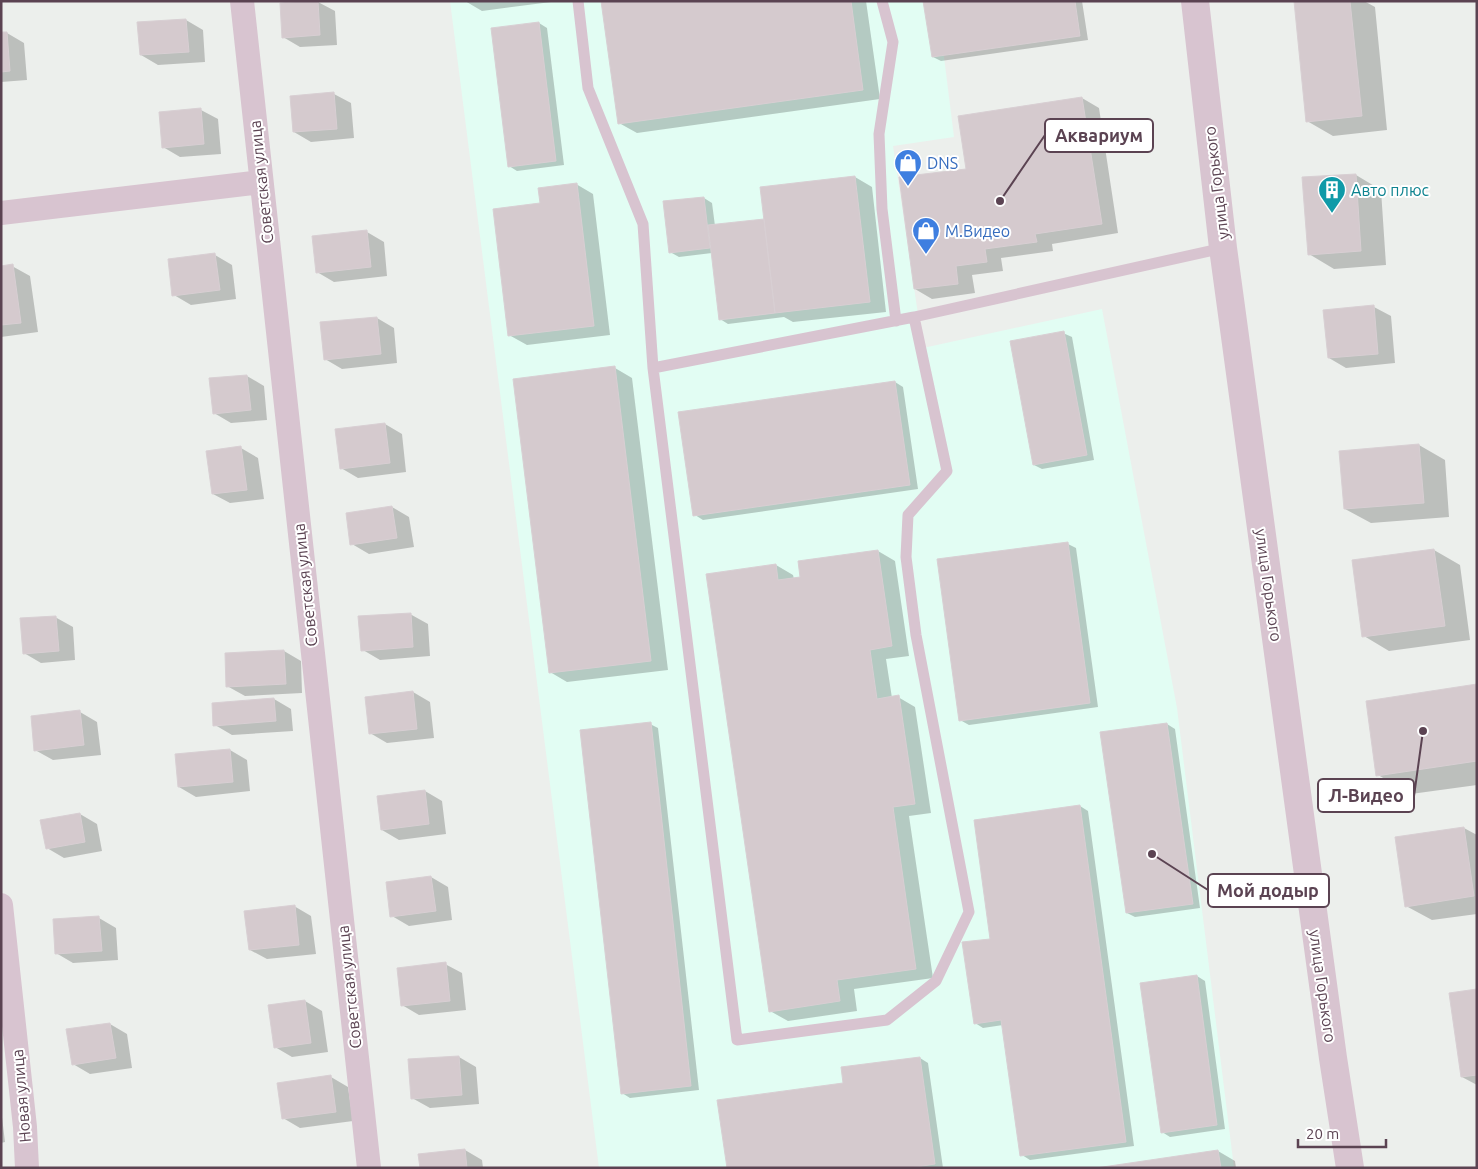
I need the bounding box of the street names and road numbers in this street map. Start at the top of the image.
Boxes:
street label: Советская улица [246,119,276,245]
street label: улица Горького [1200,125,1232,241]
street label: Советская улица [290,522,320,648]
street label: улица Горького [1252,527,1286,643]
street label: Советская улица [334,924,364,1050]
street label: улица Горького [1306,928,1340,1044]
street label: Новая улица [8,1049,34,1143]

